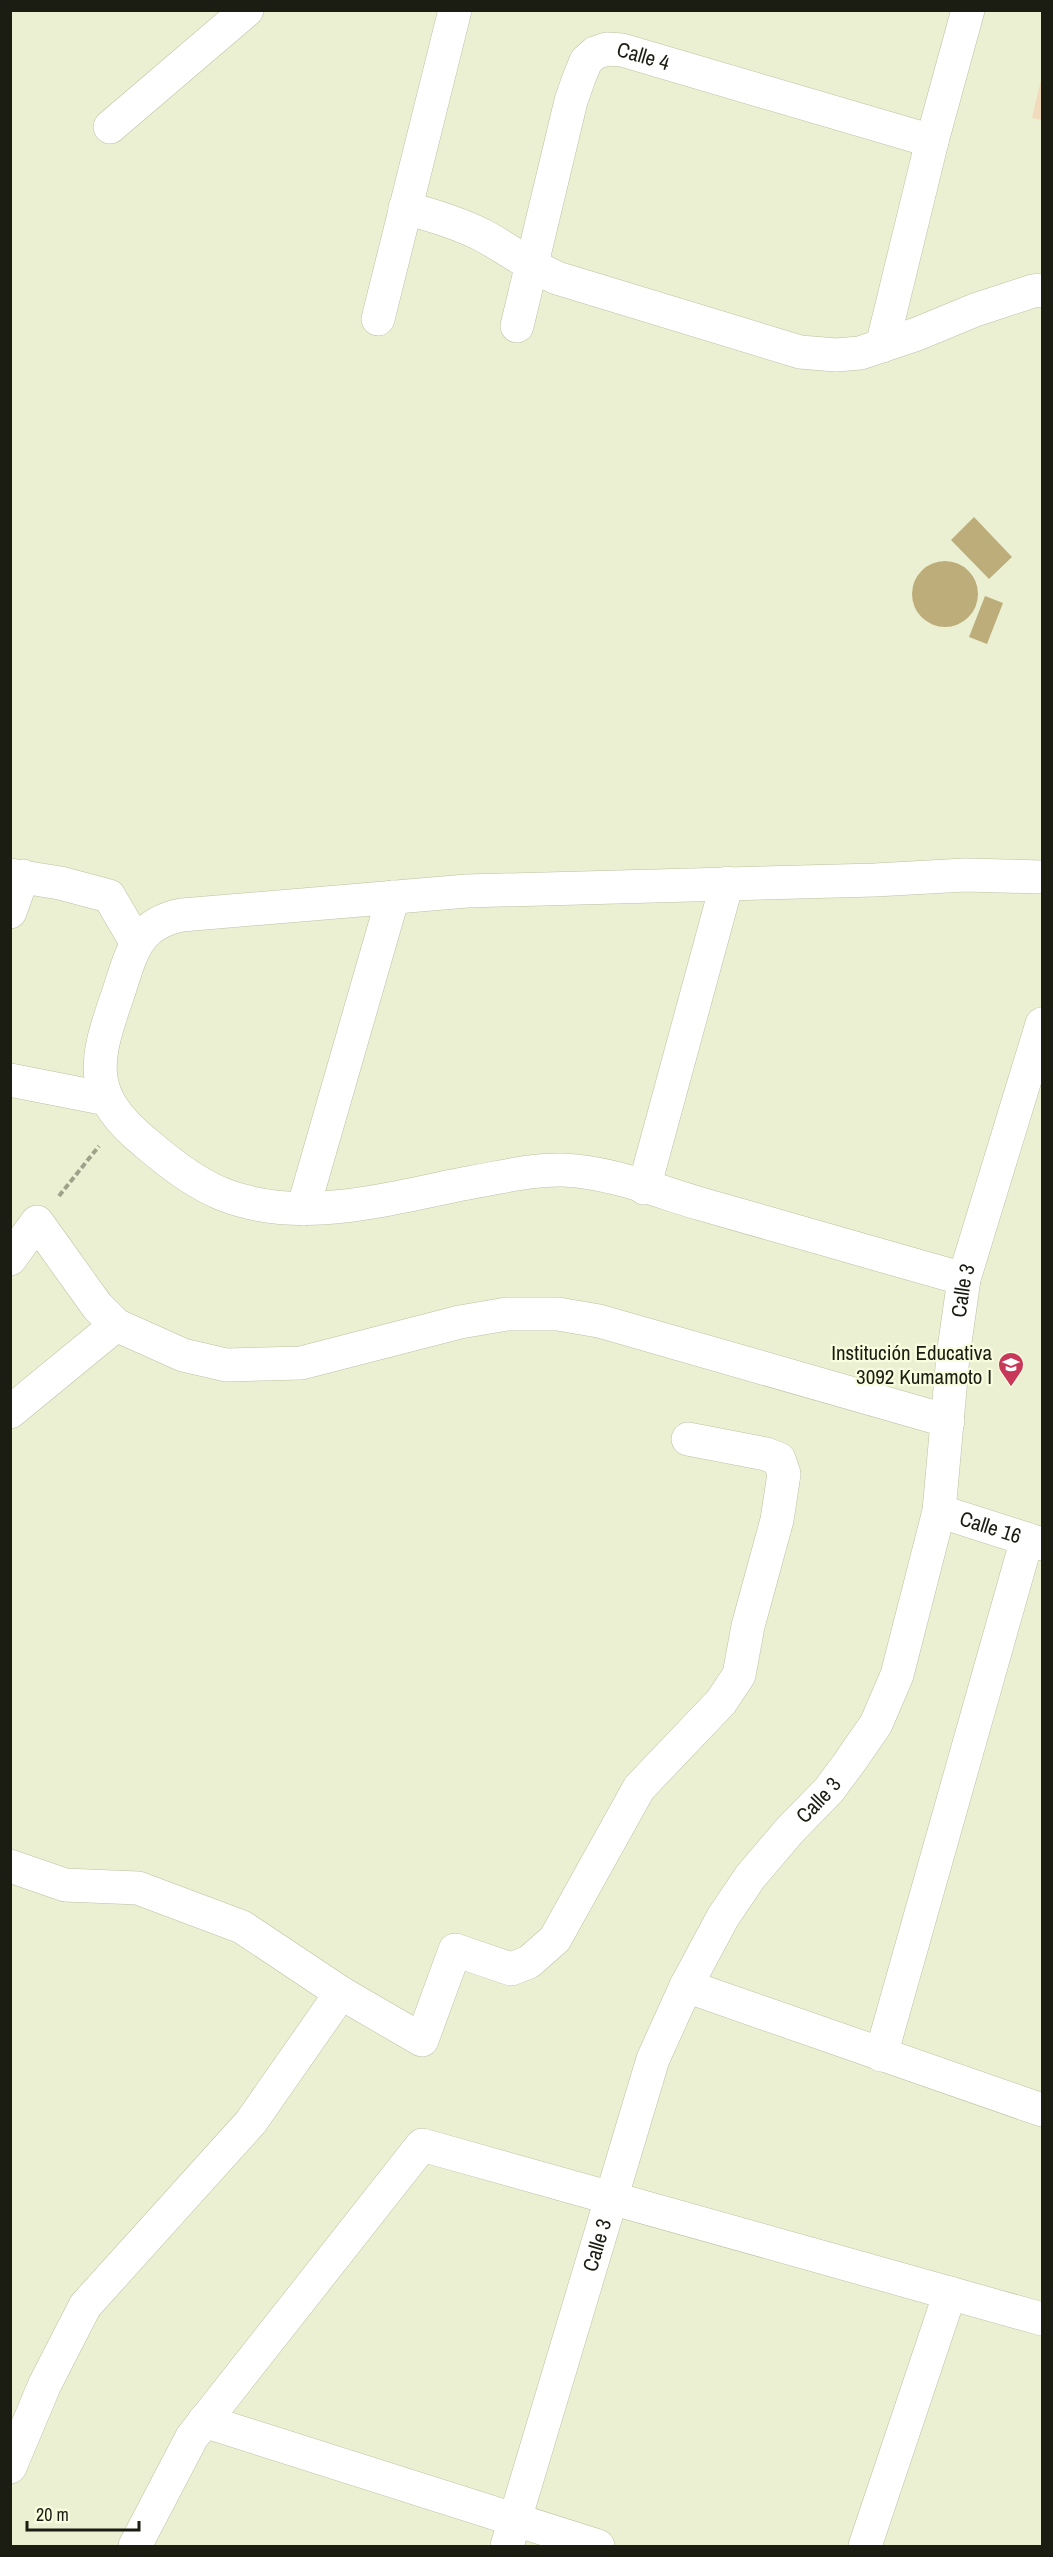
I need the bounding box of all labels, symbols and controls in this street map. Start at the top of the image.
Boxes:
street label: Calle 4 [614,34,674,77]
street label: Calle 3 [944,1260,982,1319]
place label: Institución Educativa 3092 Kumamoto I [831,1338,992,1391]
school or university icon: Institución Educativa 3092 Kumamoto I [996,1350,1026,1388]
street label: Calle 16 [956,1504,1025,1550]
street label: Calle 3 [789,1771,847,1829]
street label: Calle 3 [575,2215,618,2275]
scale bar [27,2494,140,2532]
text: 20 m [36,2502,69,2527]

